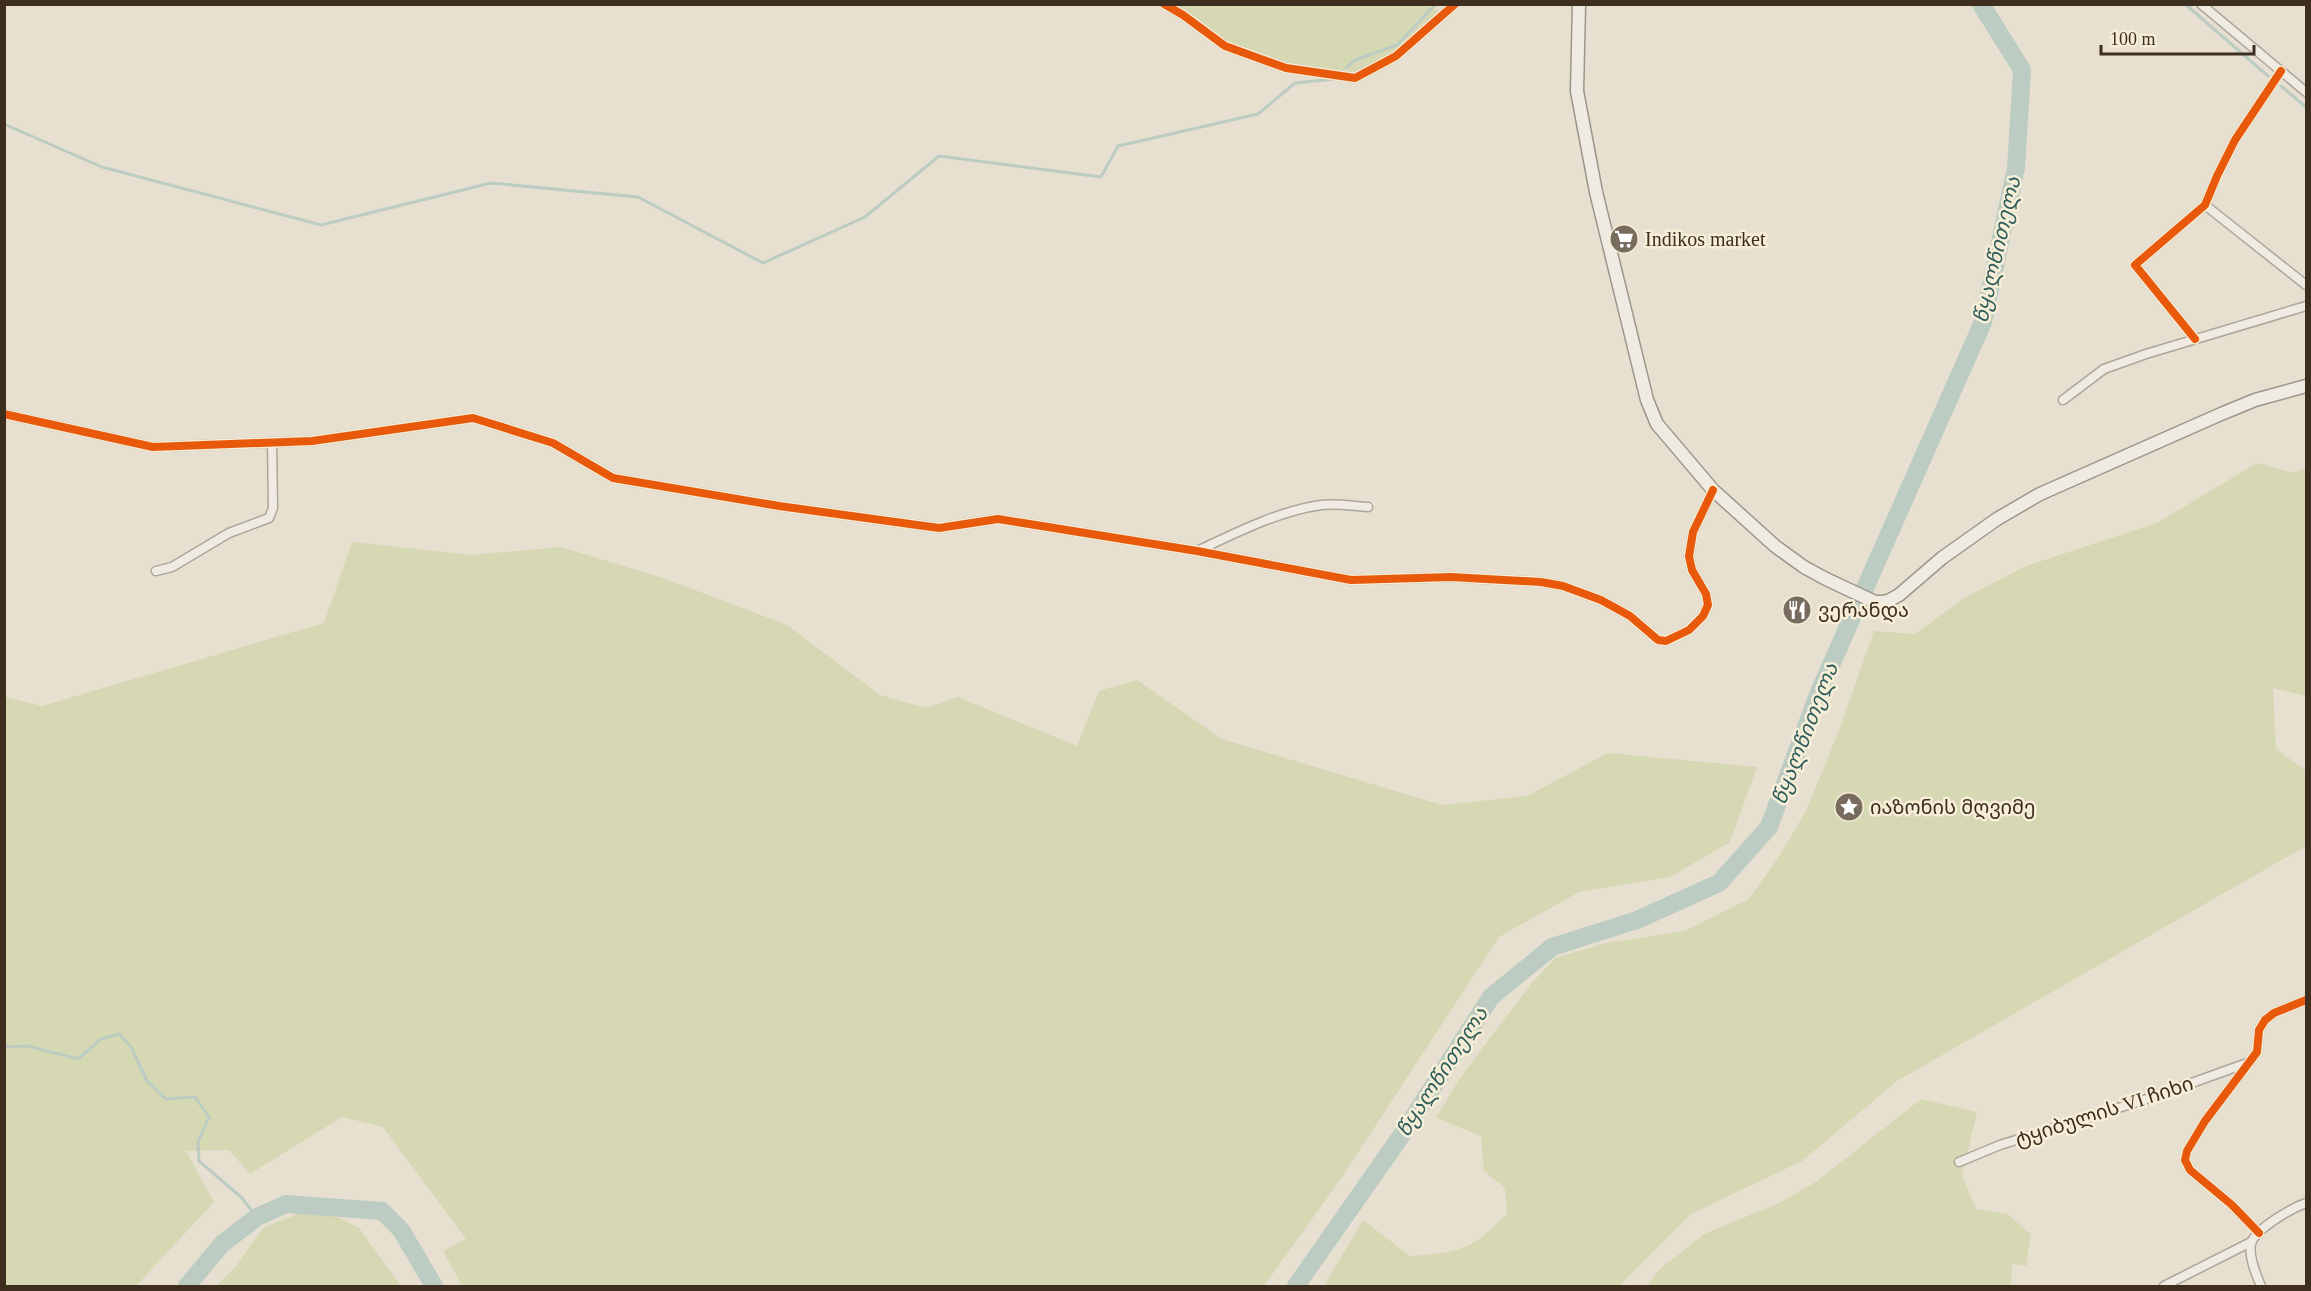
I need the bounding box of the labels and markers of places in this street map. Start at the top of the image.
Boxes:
supermarket icon: Indikos market [1608,223,1640,255]
place label: Indikos market [1645,228,1766,250]
restaurant icon: ვერანდა [1781,594,1813,626]
place label: ვერანდა [1818,599,1909,623]
place icon: იაზონის მღვიმე [1833,791,1865,823]
place label: იაზონის მღვიმე [1870,796,2036,820]

